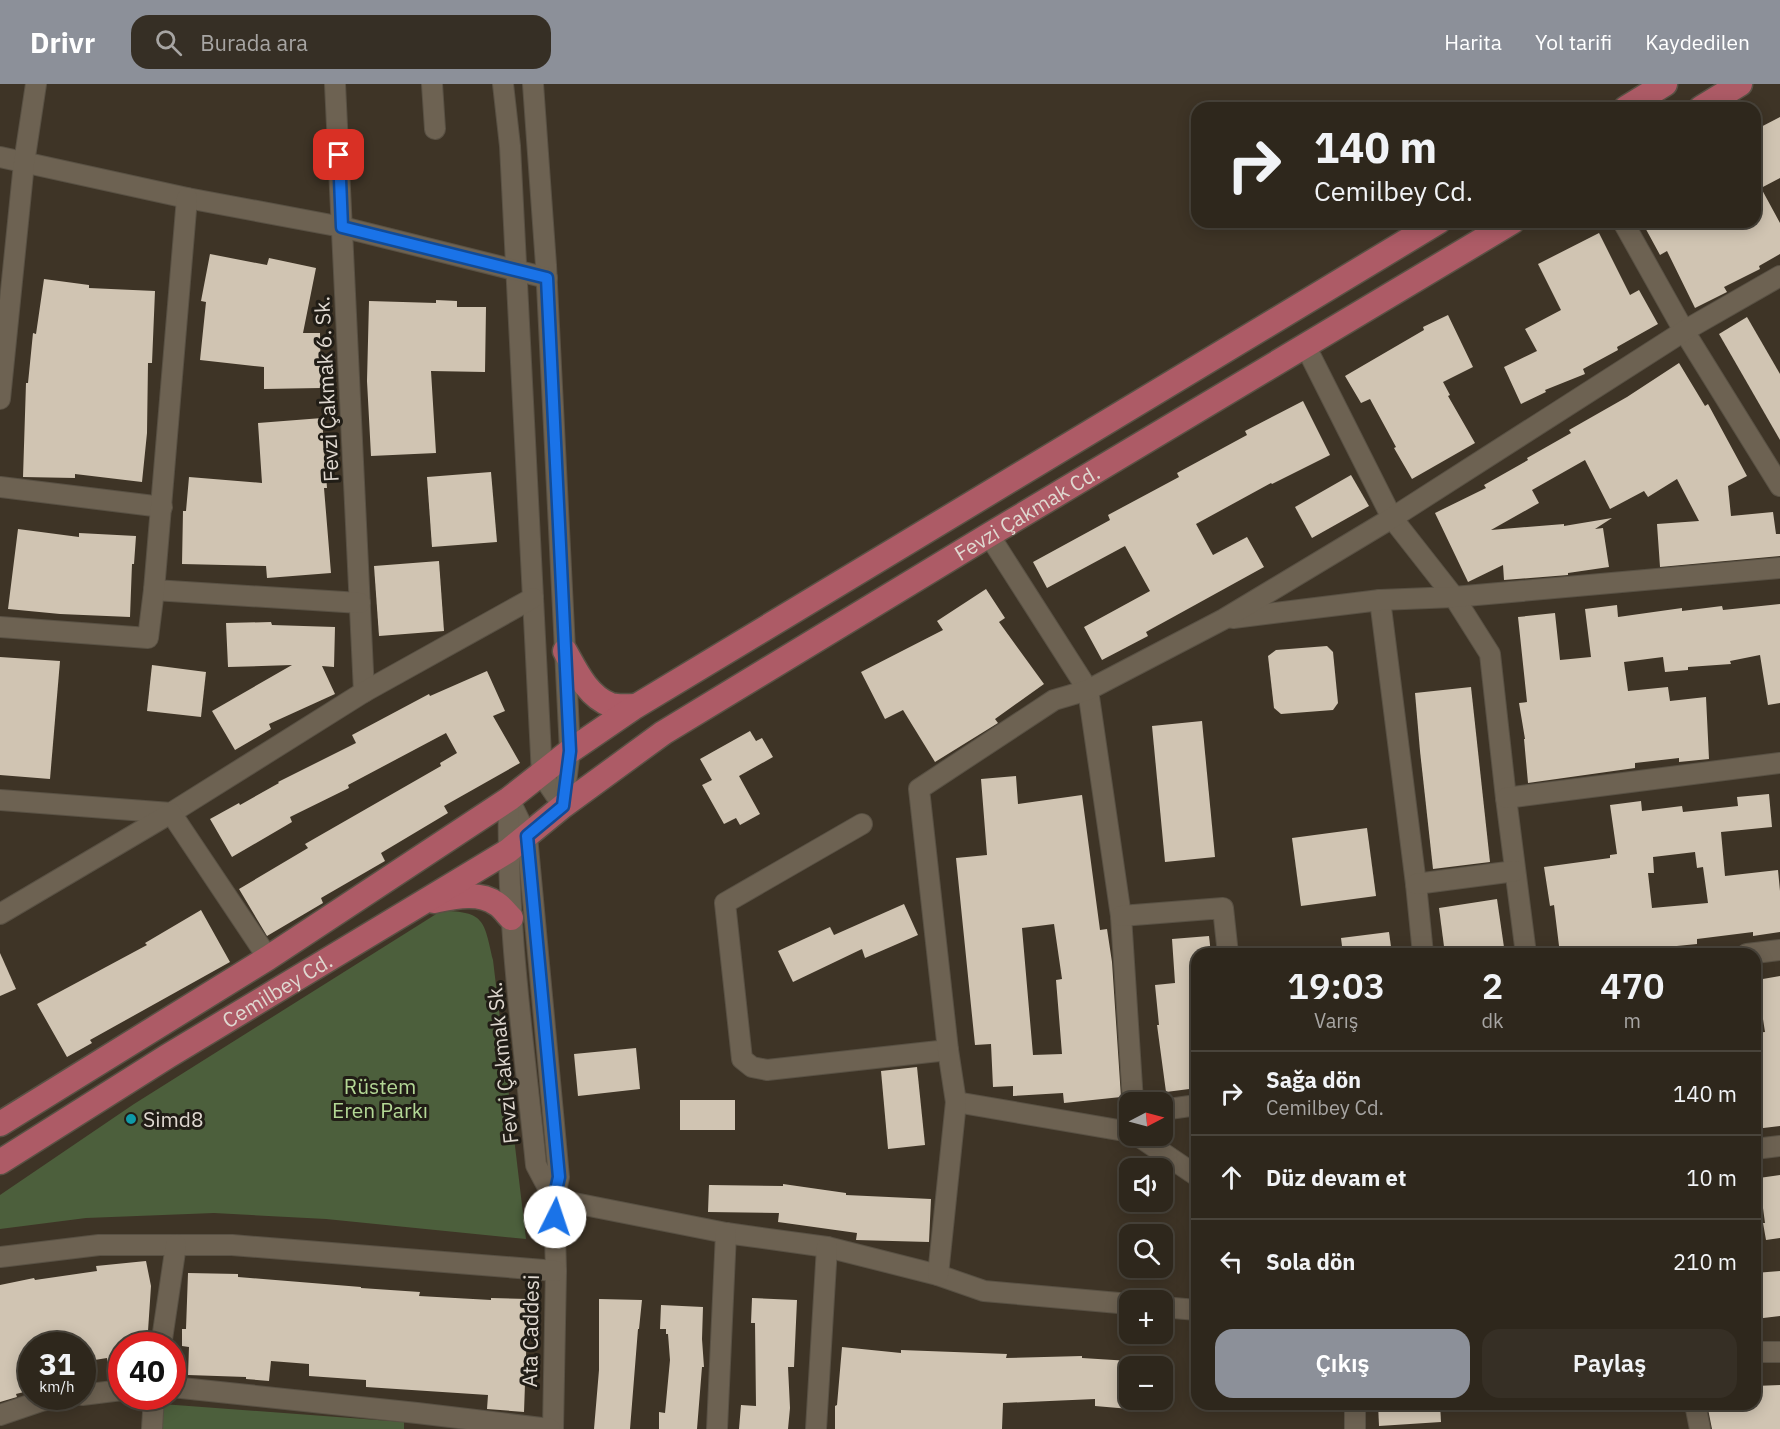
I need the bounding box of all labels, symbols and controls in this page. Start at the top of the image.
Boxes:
search box [131,15,551,69]
text: Drivr [30,24,95,61]
icon: search [152,26,185,59]
text: Burada ara [200,28,308,57]
text: Harita [1444,28,1502,56]
text: Yol tarifi [1535,28,1612,56]
text: Kaydedilen [1645,28,1750,56]
text: 140 m [1314,120,1437,175]
icon: right [1215,126,1293,204]
pin [313,129,364,180]
icon: arrive [322,138,355,171]
text: Cemilbey Cd. [1314,173,1473,208]
street label: Fevzi Çakmak 6. Sk. [307,295,345,483]
street label: Fevzi Çakmak Cd. [949,458,1105,567]
street label: Cemilbey Cd. [217,946,337,1034]
text: 19:03 [1287,962,1385,1009]
text: 2 [1482,962,1503,1009]
text: 470 [1600,962,1665,1009]
street label: Fevzi Çakmak Sk. [480,981,524,1145]
text: Varış [1314,1007,1358,1034]
text: dk [1481,1007,1504,1034]
text: m [1624,1007,1641,1034]
text: Sağa dön [1266,1065,1361,1094]
park label: Rüstem Eren Parkı [332,1072,428,1124]
icon: right [1215,1077,1248,1110]
text: 140 m [1673,1079,1737,1108]
north arrow [1119,1092,1173,1146]
map controls [1119,1092,1173,1410]
text: Cemilbey Cd. [1266,1094,1384,1121]
place label: Simd8 [143,1105,204,1133]
marker: Simd8 [124,1112,138,1126]
button: sound [1119,1158,1173,1212]
icon: ahead [1215,1161,1248,1194]
text: Düz devam et [1266,1163,1406,1192]
text: 10 m [1686,1163,1737,1192]
position arrow [523,1185,587,1249]
button: search [1119,1224,1173,1278]
icon: left [1215,1245,1248,1278]
text: Sola dön [1266,1247,1355,1276]
text: 210 m [1673,1247,1737,1276]
street label: Ata Caddesi [515,1274,545,1388]
button: + [1119,1290,1173,1344]
button: Çıkış [1215,1329,1470,1398]
button: Paylaş [1482,1329,1737,1398]
speed limit sign: 40 [108,1332,186,1410]
text: 31 [39,1344,75,1383]
button: − [1119,1356,1173,1410]
text: km/h [39,1377,75,1396]

